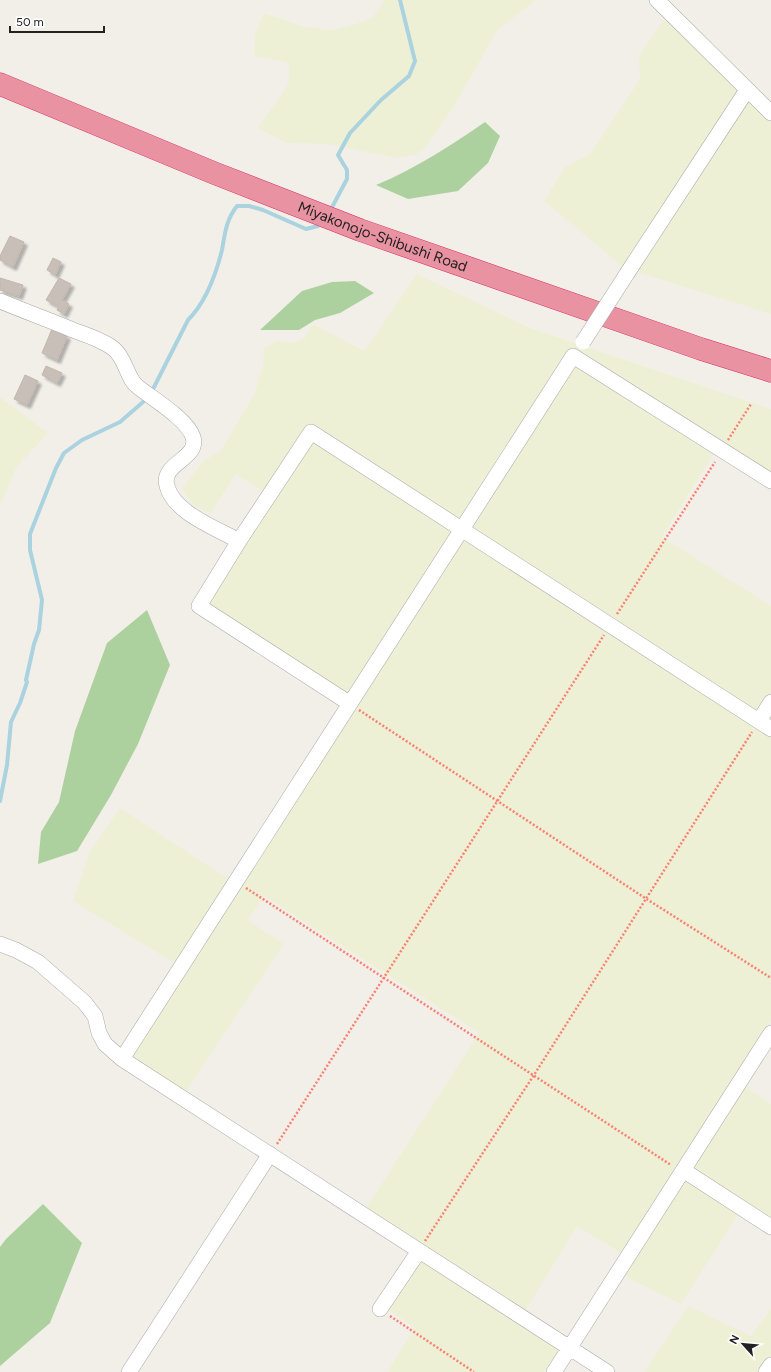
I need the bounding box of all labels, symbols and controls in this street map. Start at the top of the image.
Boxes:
scale bar [10,8,104,34]
text: 50 m [16,15,44,29]
street label: Miyakonojo-Shibushi Road [295,198,470,276]
north arrow [723,1324,763,1364]
text: N [727,1333,742,1346]

